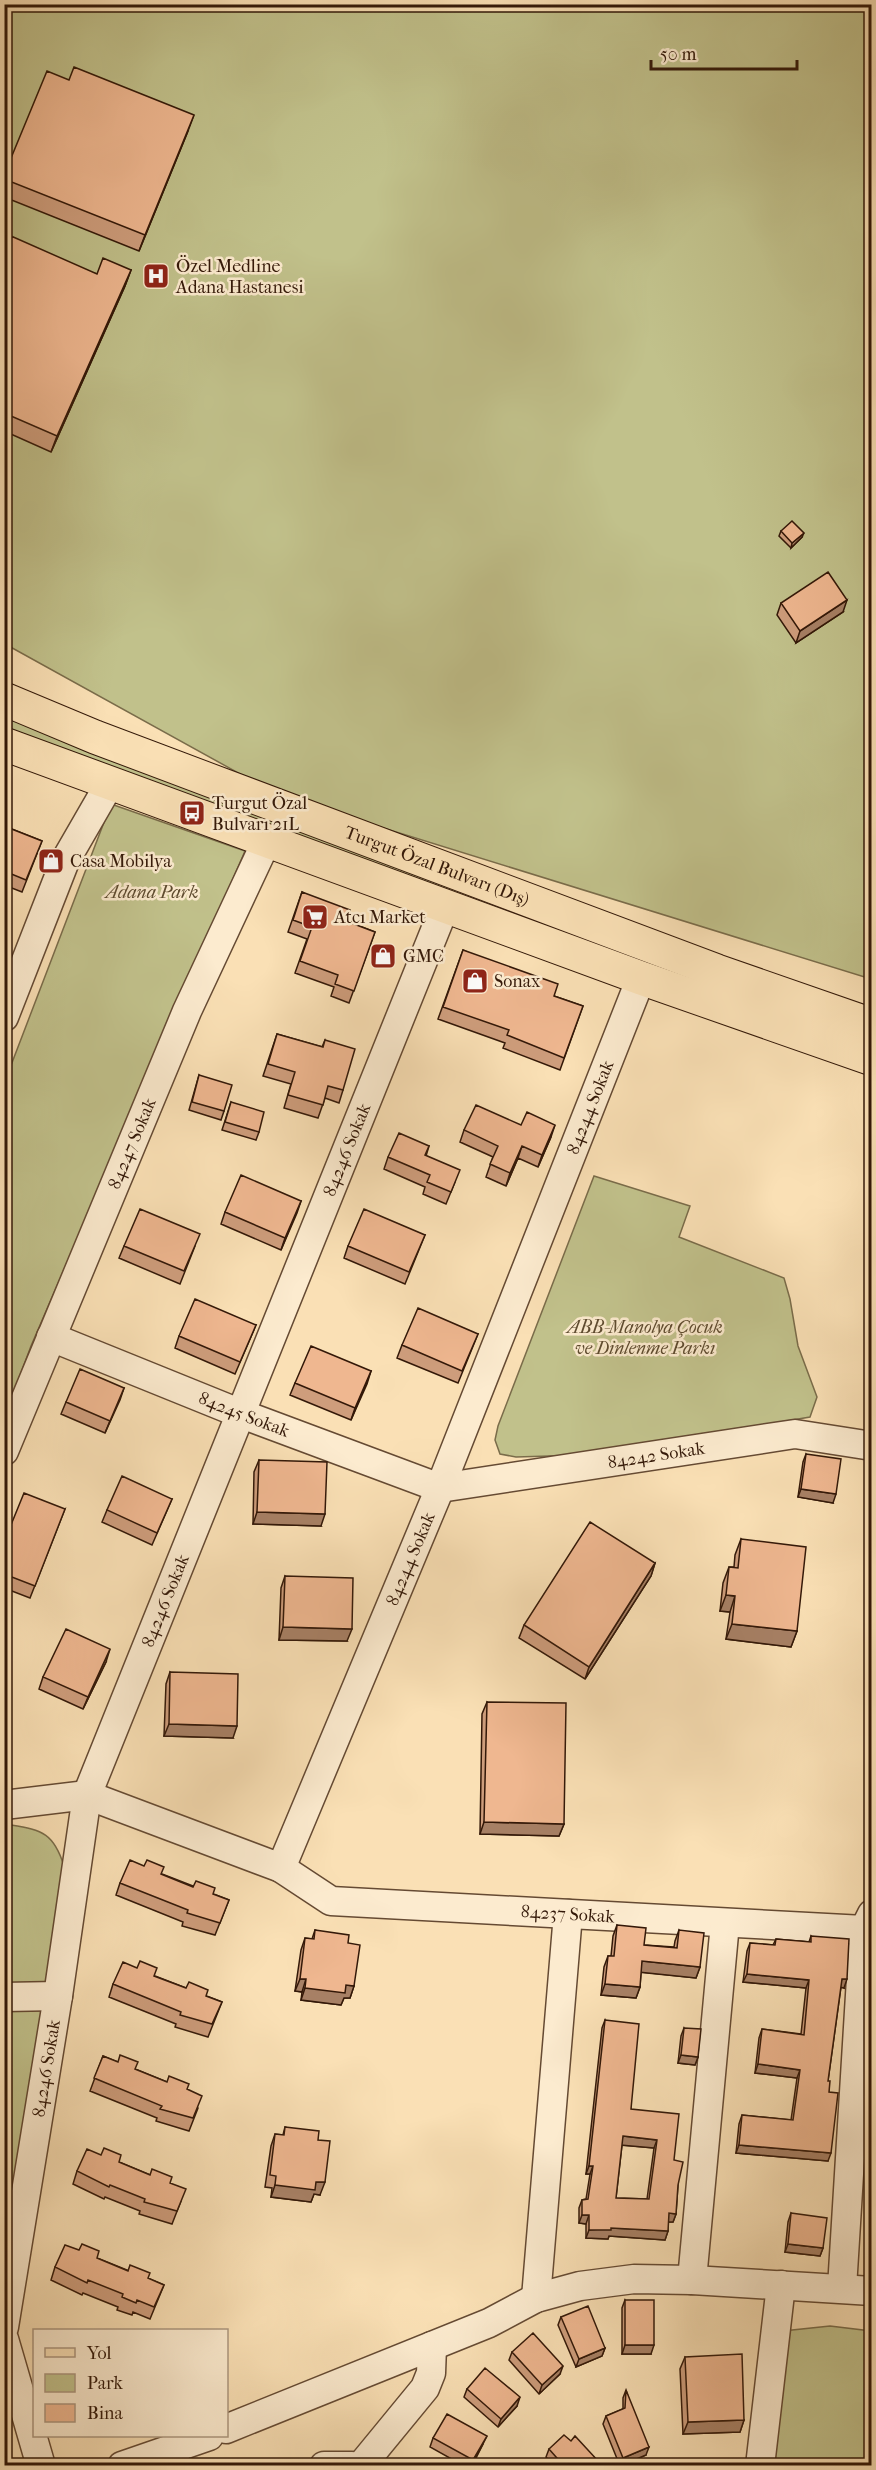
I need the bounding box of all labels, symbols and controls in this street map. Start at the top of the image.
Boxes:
scale bar [651,33,796,71]
text: 50 m [660,44,697,65]
place label: Özel Medline Adana Hastanesi [175,255,304,298]
hospital icon: Özel Medline Adana Hastanesi [141,261,171,291]
place label: Turgut Özal Bulvarı 21L [212,792,307,835]
bus stop icon: Turgut Özal Bulvarı 21L [177,798,207,828]
street label: Turgut Özal Bulvarı (Dış) [342,821,532,910]
shop icon: Casa Mobilya [36,846,66,876]
place label: Casa Mobilya [70,851,172,872]
park label: Adana Park [104,882,198,903]
supermarket icon: Atcı Market [300,902,330,932]
place label: Atcı Market [333,907,426,928]
shop icon: GMC [368,941,398,971]
place label: GMC [403,946,444,967]
shop icon: Sonax [460,966,490,996]
place label: Sonax [494,971,541,992]
street label: 84244 Sokak [562,1057,618,1157]
street label: 84247 Sokak [104,1094,160,1192]
street label: 84246 Sokak [319,1100,375,1199]
park label: ABB-Manolya Çocuk ve Dinlenme Parkı [565,1317,723,1359]
street label: 84245 Sokak [195,1387,293,1442]
street label: 84242 Sokak [606,1437,707,1473]
street label: 84244 Sokak [382,1508,439,1609]
street label: 84246 Sokak [137,1550,194,1650]
street label: 84237 Sokak [520,1901,616,1927]
street label: 84246 Sokak [28,2018,65,2119]
legend [33,2329,228,2437]
text: Yol [86,2343,112,2364]
text: Park [87,2373,124,2394]
text: Bina [87,2403,123,2424]

